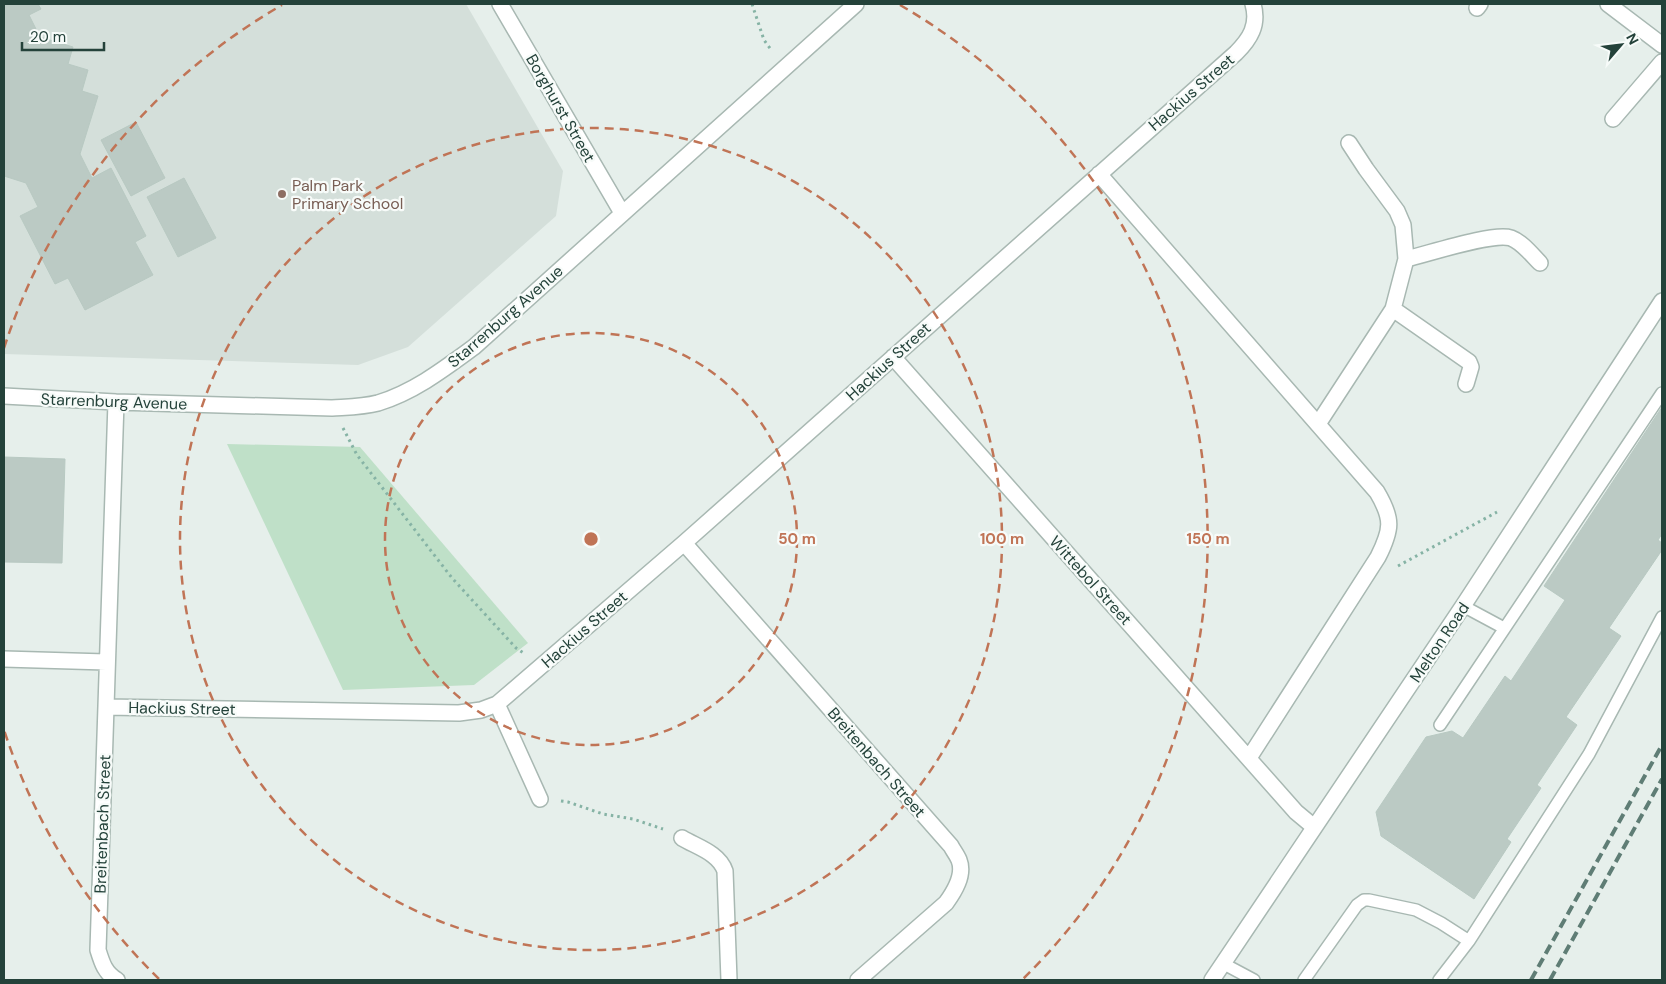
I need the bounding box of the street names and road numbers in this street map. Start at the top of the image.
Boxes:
street label: Hackius Street [1144,49,1239,136]
street label: Borghurst Street [521,50,600,166]
street label: Starrenburg Avenue [443,260,568,372]
street label: Hackius Street [841,318,935,405]
street label: Starrenburg Avenue [40,388,188,415]
street label: Wittebol Street [1045,531,1136,630]
street label: Hackius Street [537,586,632,673]
street label: Melton Road [1405,598,1474,686]
street label: Hackius Street [128,697,236,720]
street label: Breitenbach Street [823,703,930,822]
street label: Breitenbach Street [90,754,115,894]

